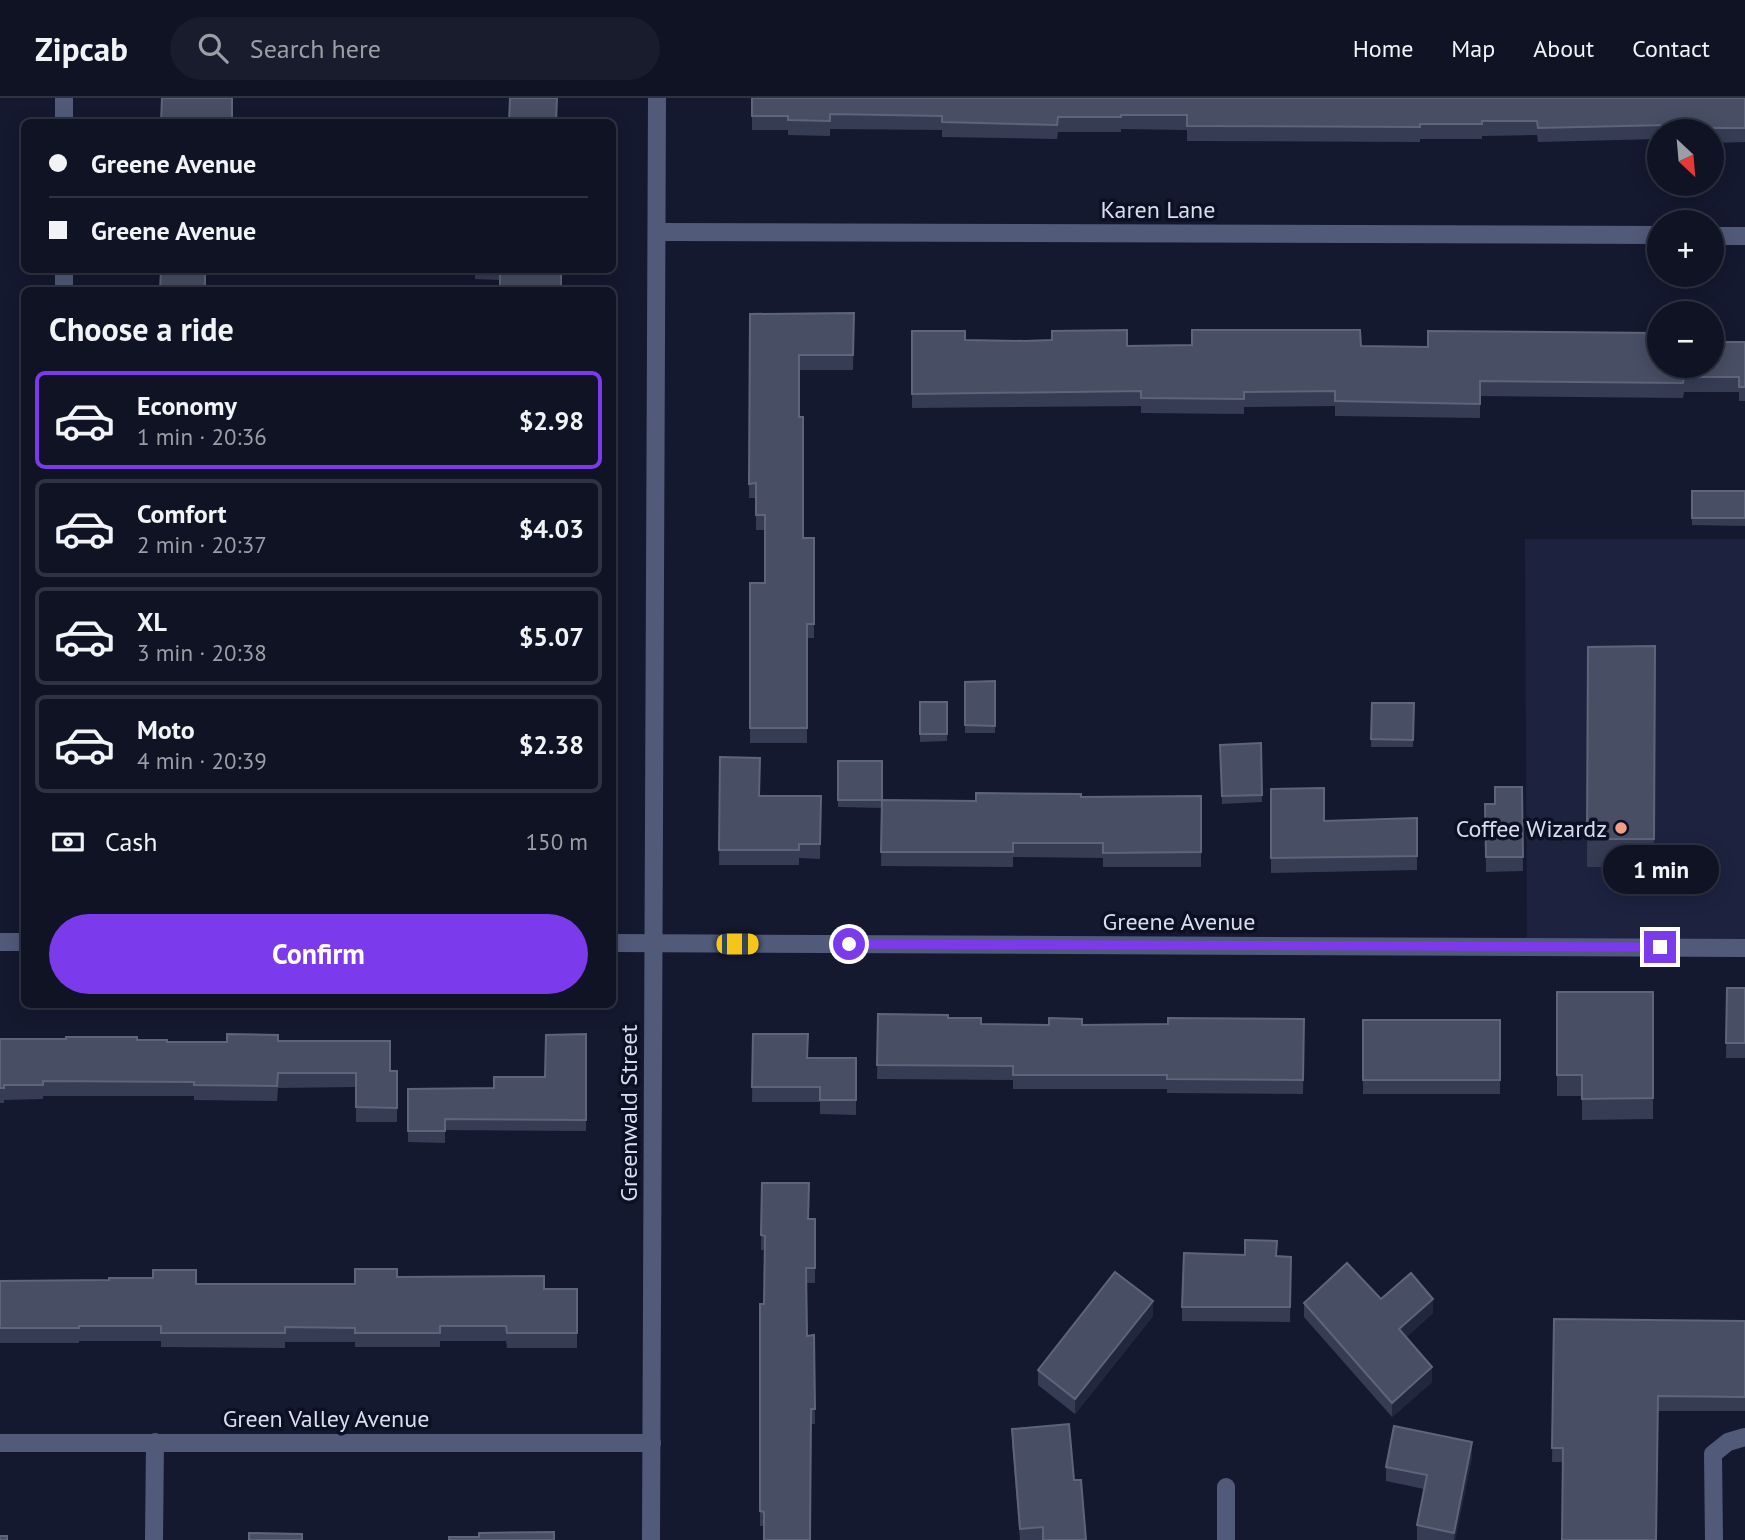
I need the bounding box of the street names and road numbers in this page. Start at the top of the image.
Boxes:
street label: Karen Lane [1101,194,1215,225]
street label: Greene Avenue [1103,906,1255,937]
street label: Greenwald Street [613,1024,644,1202]
street label: Green Valley Avenue [223,1403,429,1434]

